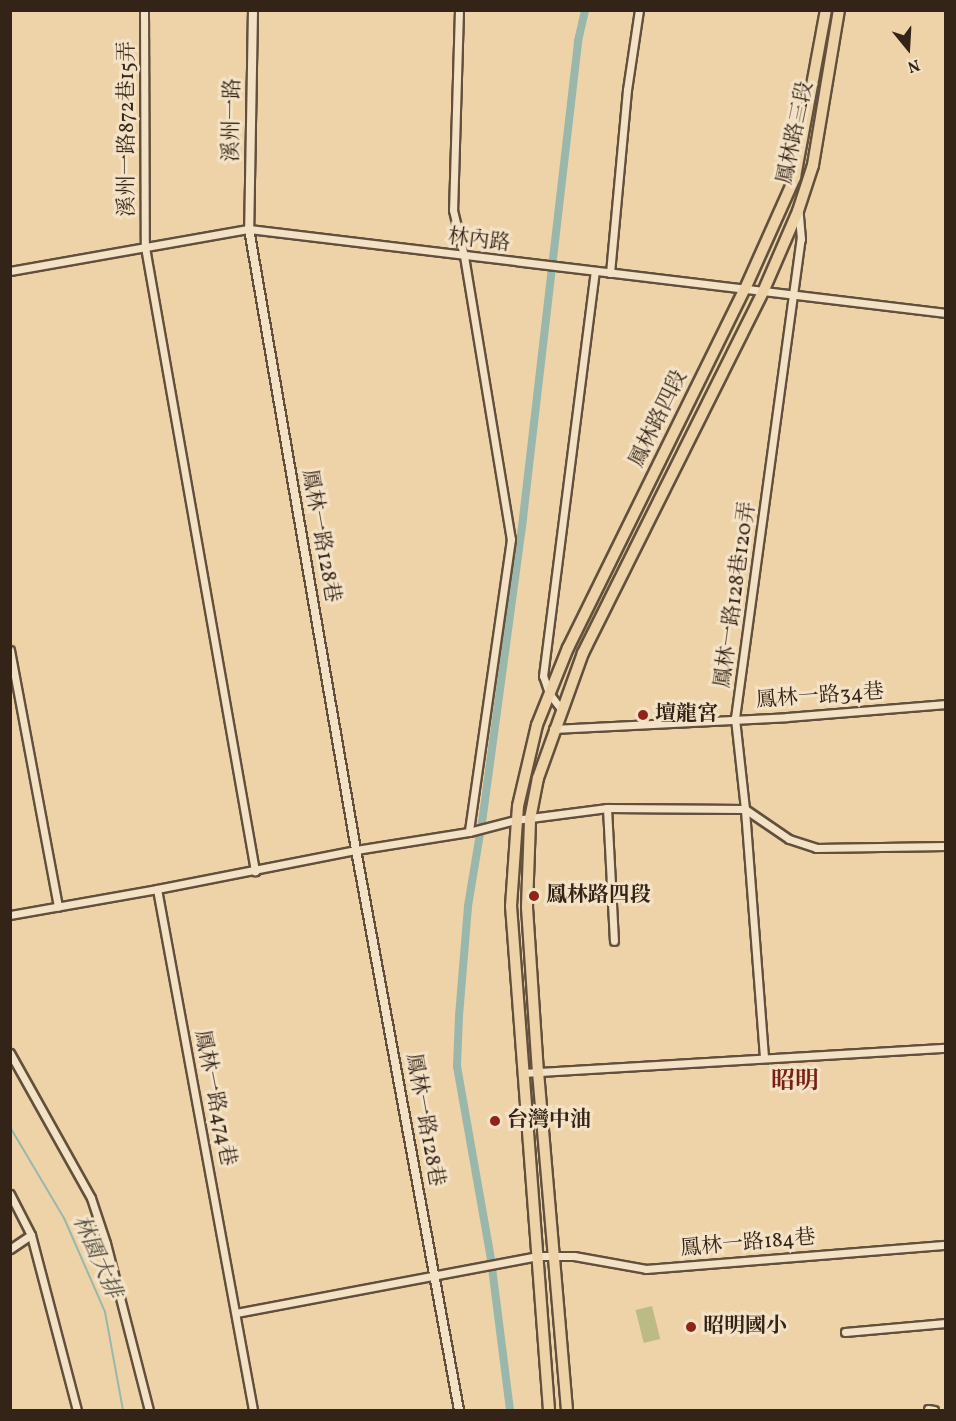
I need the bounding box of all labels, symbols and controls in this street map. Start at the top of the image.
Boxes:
north arrow [878,18,938,78]
street label: 溪州一路872巷15弄 [115,41,141,217]
text: N [905,53,922,77]
street label: 溪州一路 [220,78,246,162]
street label: 鳳林路三段 [773,79,819,187]
street label: 林內路 [446,225,512,257]
street label: 鳳林路四段 [625,366,693,472]
street label: 鳳林一路128巷 [296,467,344,605]
street label: 鳳林一路128巷120弄 [710,500,762,690]
street label: 鳳林一路34巷 [755,680,885,714]
place label: 壇龍宮 [655,702,718,728]
marker: 壇龍宮 [636,708,650,722]
place label: 鳳林路四段 [546,883,651,909]
marker: 鳳林路四段 [527,889,541,903]
street label: 鳳林一路474巷 [188,1028,240,1168]
street label: 鳳林一路128巷 [400,1051,448,1189]
district label: 昭明 [771,1069,819,1097]
place label: 台灣中油 [507,1108,591,1134]
marker: 台灣中油 [488,1114,502,1128]
water label: 林園大排 [66,1211,126,1303]
street label: 鳳林一路184巷 [679,1226,817,1262]
place label: 昭明國小 [703,1314,787,1340]
marker: 昭明國小 [684,1320,698,1334]

